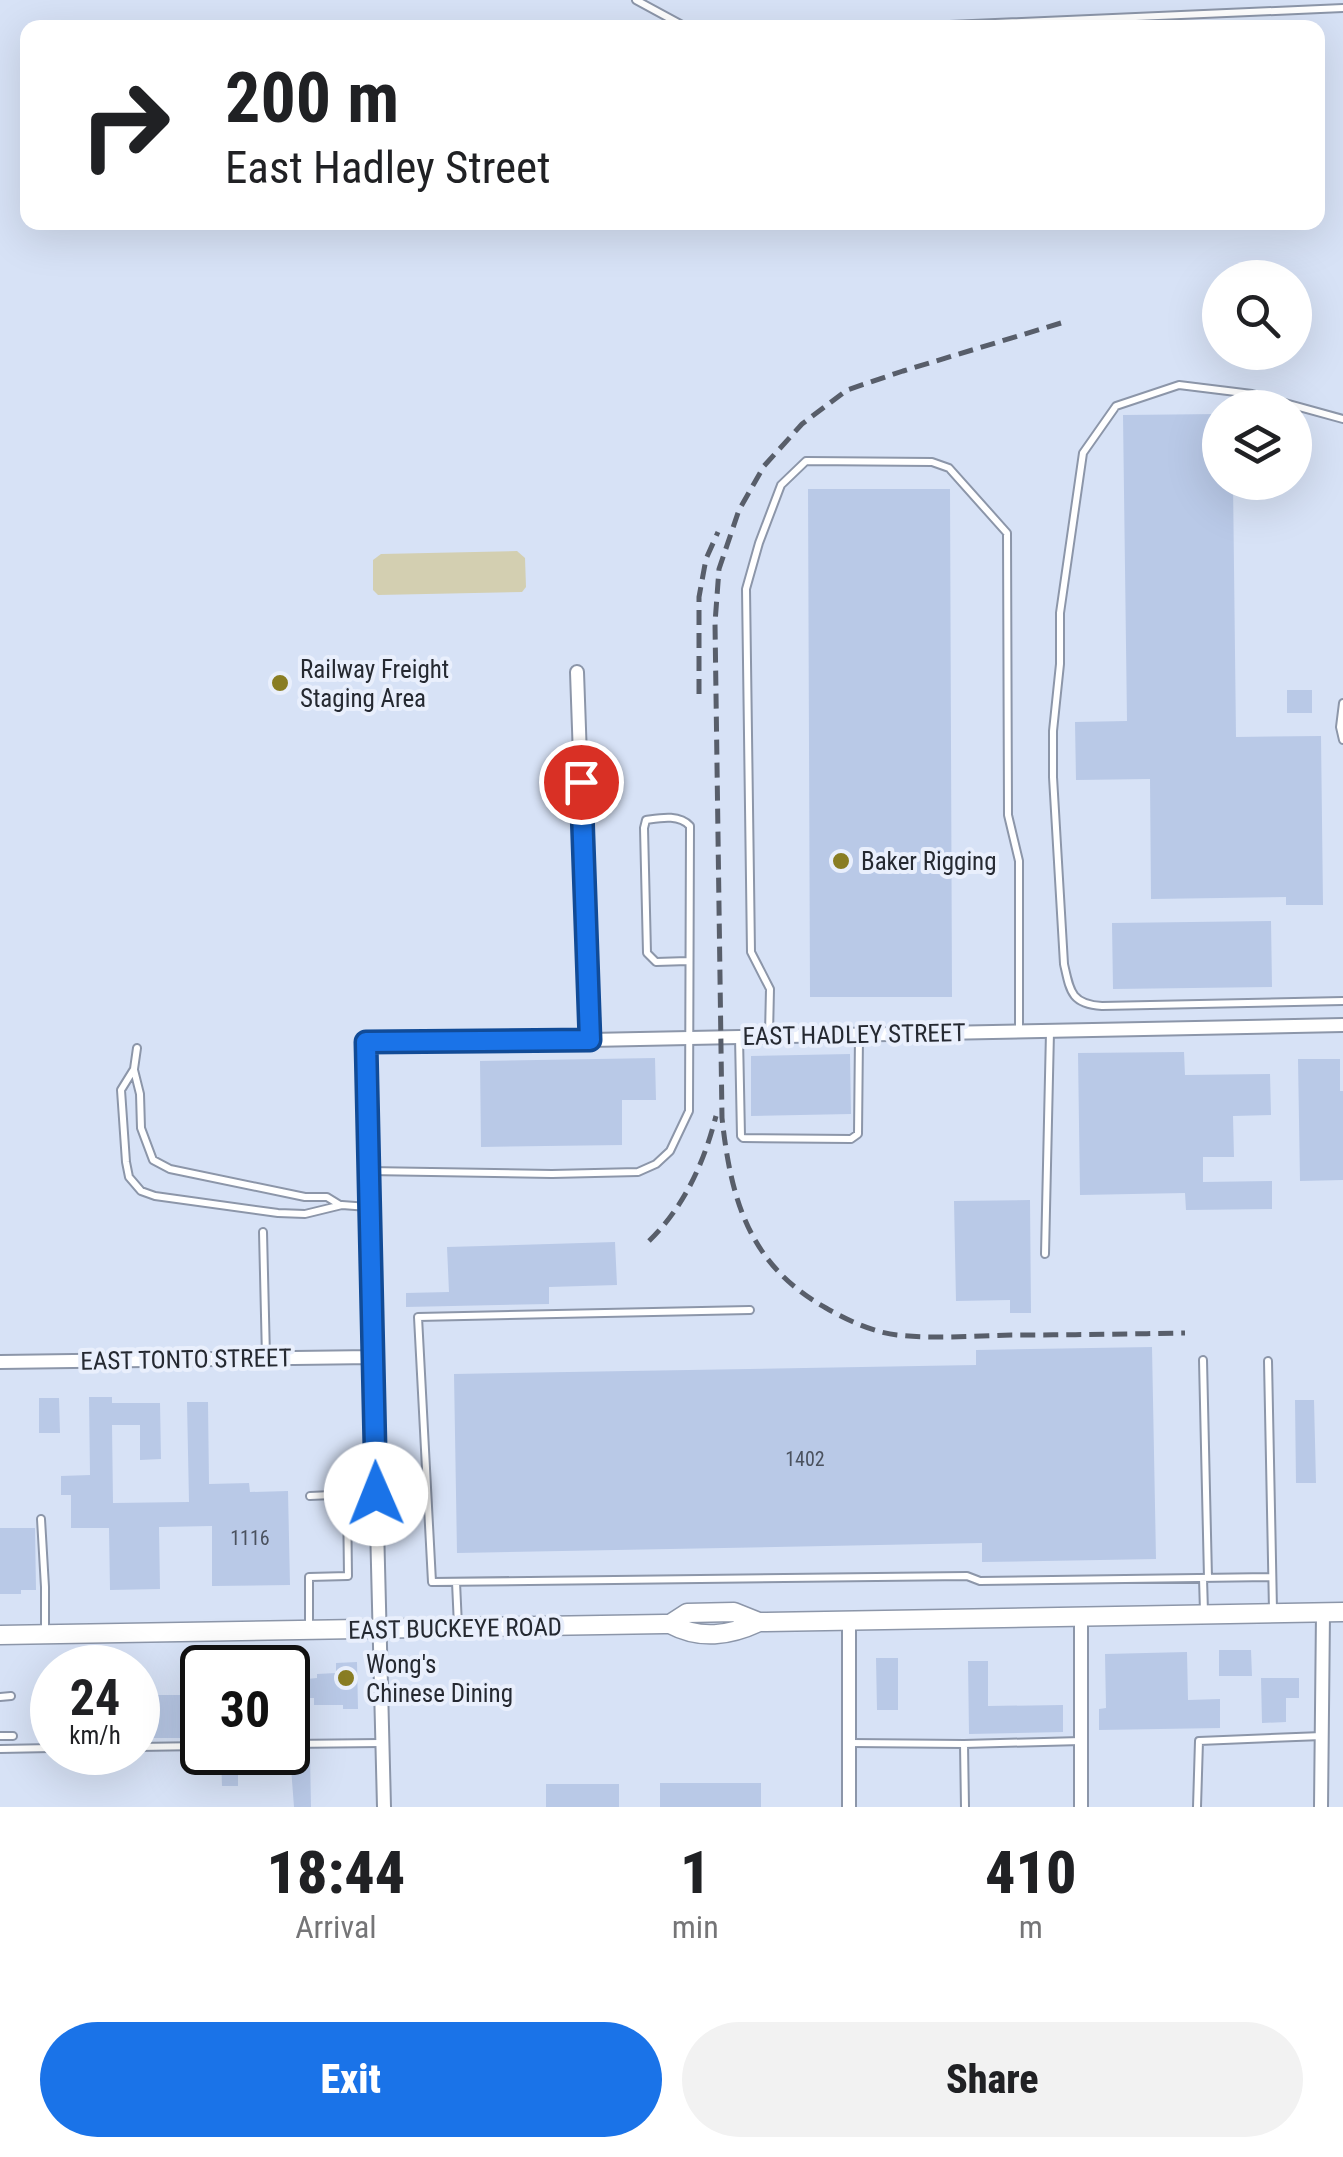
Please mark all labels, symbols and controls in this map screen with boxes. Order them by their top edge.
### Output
text: 200 m [225,57,399,139]
icon: right [60,60,190,190]
text: East Hadley Street [225,141,551,194]
map controls [1202,260,1312,500]
button: search [1202,260,1312,370]
button: layers [1202,390,1312,500]
place label: Railway Freight Staging Area [300,655,449,713]
marker: Railway Freight Staging Area [269,672,291,694]
pin [539,740,624,825]
icon: arrive [554,755,609,810]
place label: Baker Rigging [861,847,997,876]
marker: Baker Rigging [830,850,852,872]
street label: EAST HADLEY STREET [742,1018,966,1051]
street label: EAST TONTO STREET [80,1343,292,1376]
position arrow [324,1442,428,1546]
house number: 1402 [785,1447,825,1471]
house number: 1116 [230,1526,270,1550]
street label: EAST BUCKEYE ROAD [348,1612,562,1645]
speed limit sign: 30 [180,1645,310,1775]
place label: Wong's Chinese Dining [366,1650,513,1708]
marker: Wong's Chinese Dining [335,1667,357,1689]
text: 24 [70,1669,120,1727]
text: km/h [69,1721,121,1750]
text: 18:44 [266,1837,405,1908]
text: 1 [680,1837,710,1908]
text: 410 [985,1837,1077,1908]
text: Arrival [295,1908,377,1946]
text: min [672,1908,719,1946]
text: m [1019,1908,1043,1946]
button: Exit [40,2022,662,2137]
button: Share [682,2022,1303,2137]

